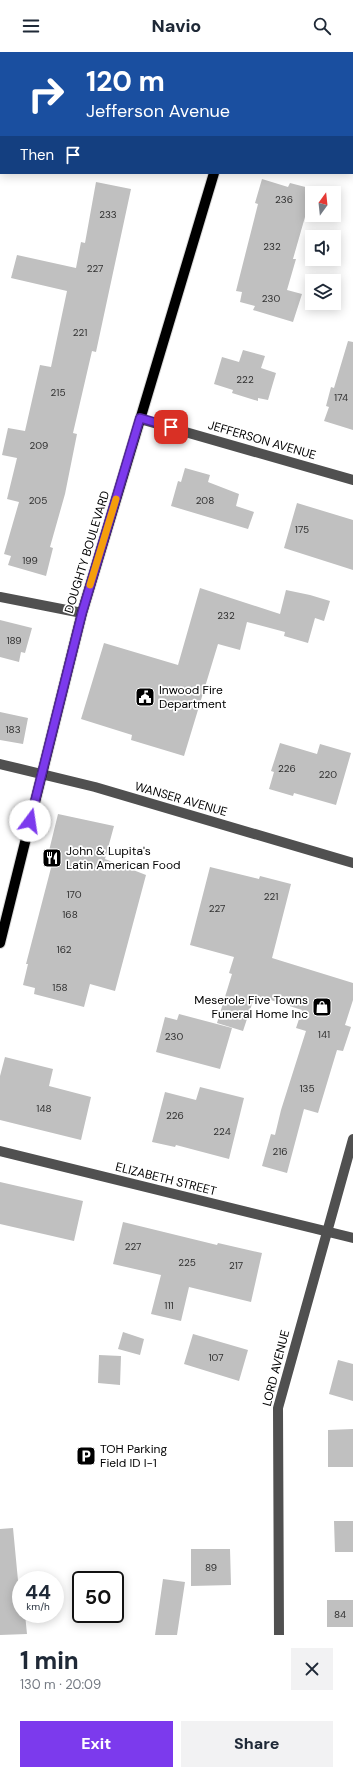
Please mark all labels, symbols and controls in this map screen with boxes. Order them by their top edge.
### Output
text: Navio [152,14,201,38]
icon: menu [20,15,42,37]
icon: search [311,15,333,37]
text: 120 m [86,63,165,100]
icon: right [20,68,72,120]
text: Jefferson Avenue [86,99,230,123]
icon: arrive [62,144,84,166]
text: Then [20,145,54,165]
north arrow [305,186,341,222]
map controls [305,186,341,310]
house number: 236 [275,193,293,206]
house number: 233 [99,208,117,221]
button: sound [305,230,341,266]
house number: 232 [263,240,281,253]
house number: 227 [87,262,103,275]
button: layers [305,274,341,310]
house number: 230 [262,292,280,305]
house number: 221 [73,326,87,339]
house number: 222 [236,373,254,386]
house number: 215 [51,386,65,399]
house number: 174 [334,391,348,404]
pin [154,410,188,444]
icon: arrive [160,416,182,438]
street label: JEFFERSON AVENUE [206,417,318,463]
house number: 209 [30,439,48,452]
street label: DOUGHTY BOULEVARD [61,489,113,615]
house number: 205 [29,494,47,507]
house number: 208 [196,494,214,507]
house number: 175 [295,523,309,536]
house number: 199 [22,554,38,567]
house number: 232 [217,609,235,622]
house number: 189 [6,634,22,647]
place label: Inwood Fire Department [159,682,227,712]
public building icon: Inwood Fire Department [134,686,156,708]
house number: 183 [5,723,21,736]
house number: 226 [278,762,296,775]
house number: 220 [319,768,337,781]
street label: WANSER AVENUE [133,778,229,820]
position arrow [9,800,51,842]
place label: John & Lupita's Latin American Food [66,843,181,873]
restaurant icon: John & Lupita's Latin American Food [41,847,63,869]
house number: 170 [66,888,82,901]
house number: 221 [264,890,278,903]
house number: 227 [209,902,225,915]
house number: 168 [62,908,78,921]
house number: 162 [57,943,72,956]
house number: 158 [52,981,68,994]
place label: Meserole Five Towns Funeral Home Inc [194,992,308,1022]
shop icon: Meserole Five Towns Funeral Home Inc [311,996,333,1018]
house number: 141 [318,1028,330,1041]
house number: 230 [165,1030,183,1043]
house number: 135 [299,1082,315,1095]
house number: 148 [36,1102,52,1115]
house number: 226 [166,1109,184,1122]
house number: 224 [213,1125,231,1138]
house number: 216 [272,1145,288,1158]
street label: ELIZABETH STREET [114,1159,218,1199]
house number: 227 [125,1240,141,1253]
house number: 225 [178,1256,196,1269]
house number: 217 [229,1259,243,1272]
house number: 111 [164,1299,174,1312]
street label: LORD AVENUE [259,1328,293,1408]
house number: 107 [208,1351,224,1364]
place label: TOH Parking Field ID I-1 [100,1441,167,1471]
parking icon: TOH Parking Field ID I-1 [75,1445,97,1467]
house number: 89 [205,1561,217,1574]
speed limit sign: 50 [72,1571,124,1623]
text: 44 [25,1579,51,1605]
text: km/h [26,1600,50,1613]
house number: 84 [334,1608,346,1621]
text: 1 min [20,1645,79,1676]
button: close [291,1648,333,1690]
text: 130 m · 20:09 [20,1676,101,1693]
button: Exit [20,1721,173,1767]
button: Share [181,1721,333,1767]

